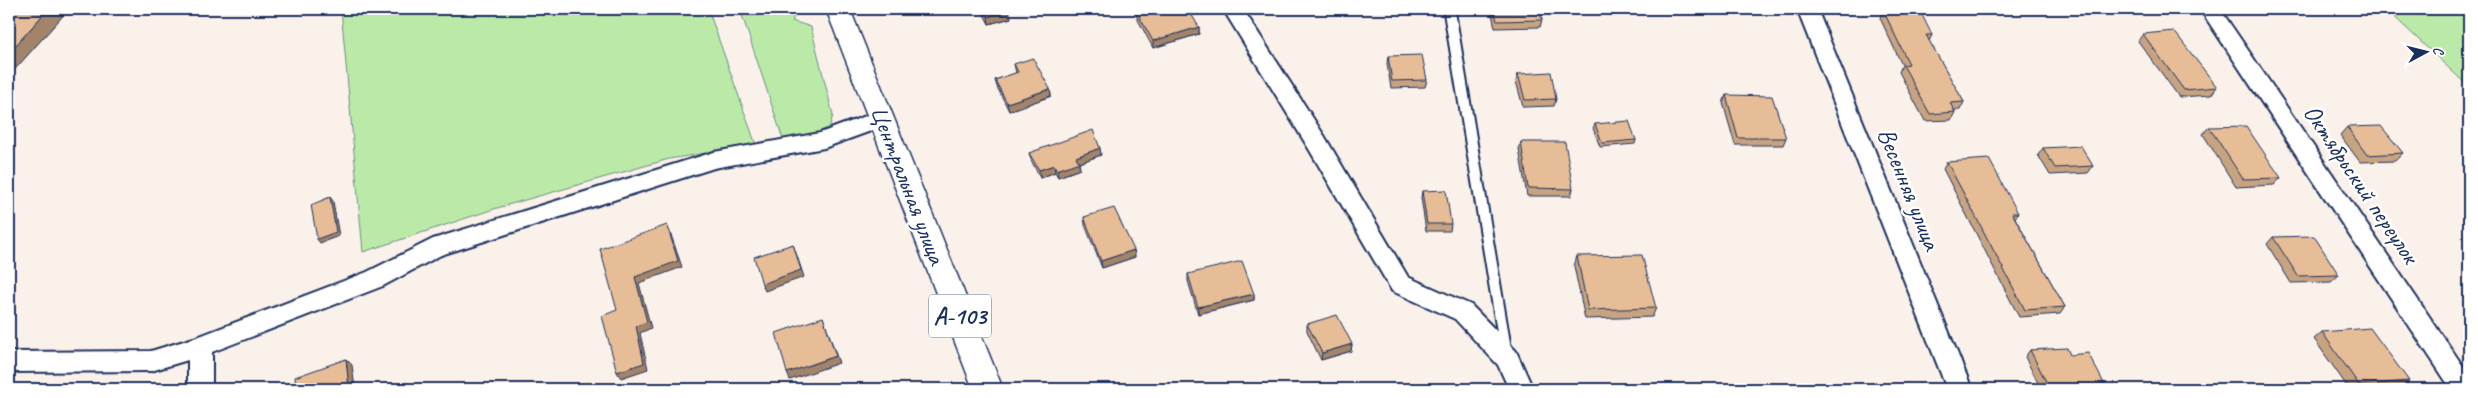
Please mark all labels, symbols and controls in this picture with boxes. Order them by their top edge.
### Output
north arrow [2400,28,2450,78]
text: С [2430,46,2448,57]
street label: Октябрьский переулок [2296,98,2428,272]
street label: Центральная улица [863,101,954,271]
street label: Весенняя улица [1870,123,1949,257]
road number: А-103 [929,294,991,338]

